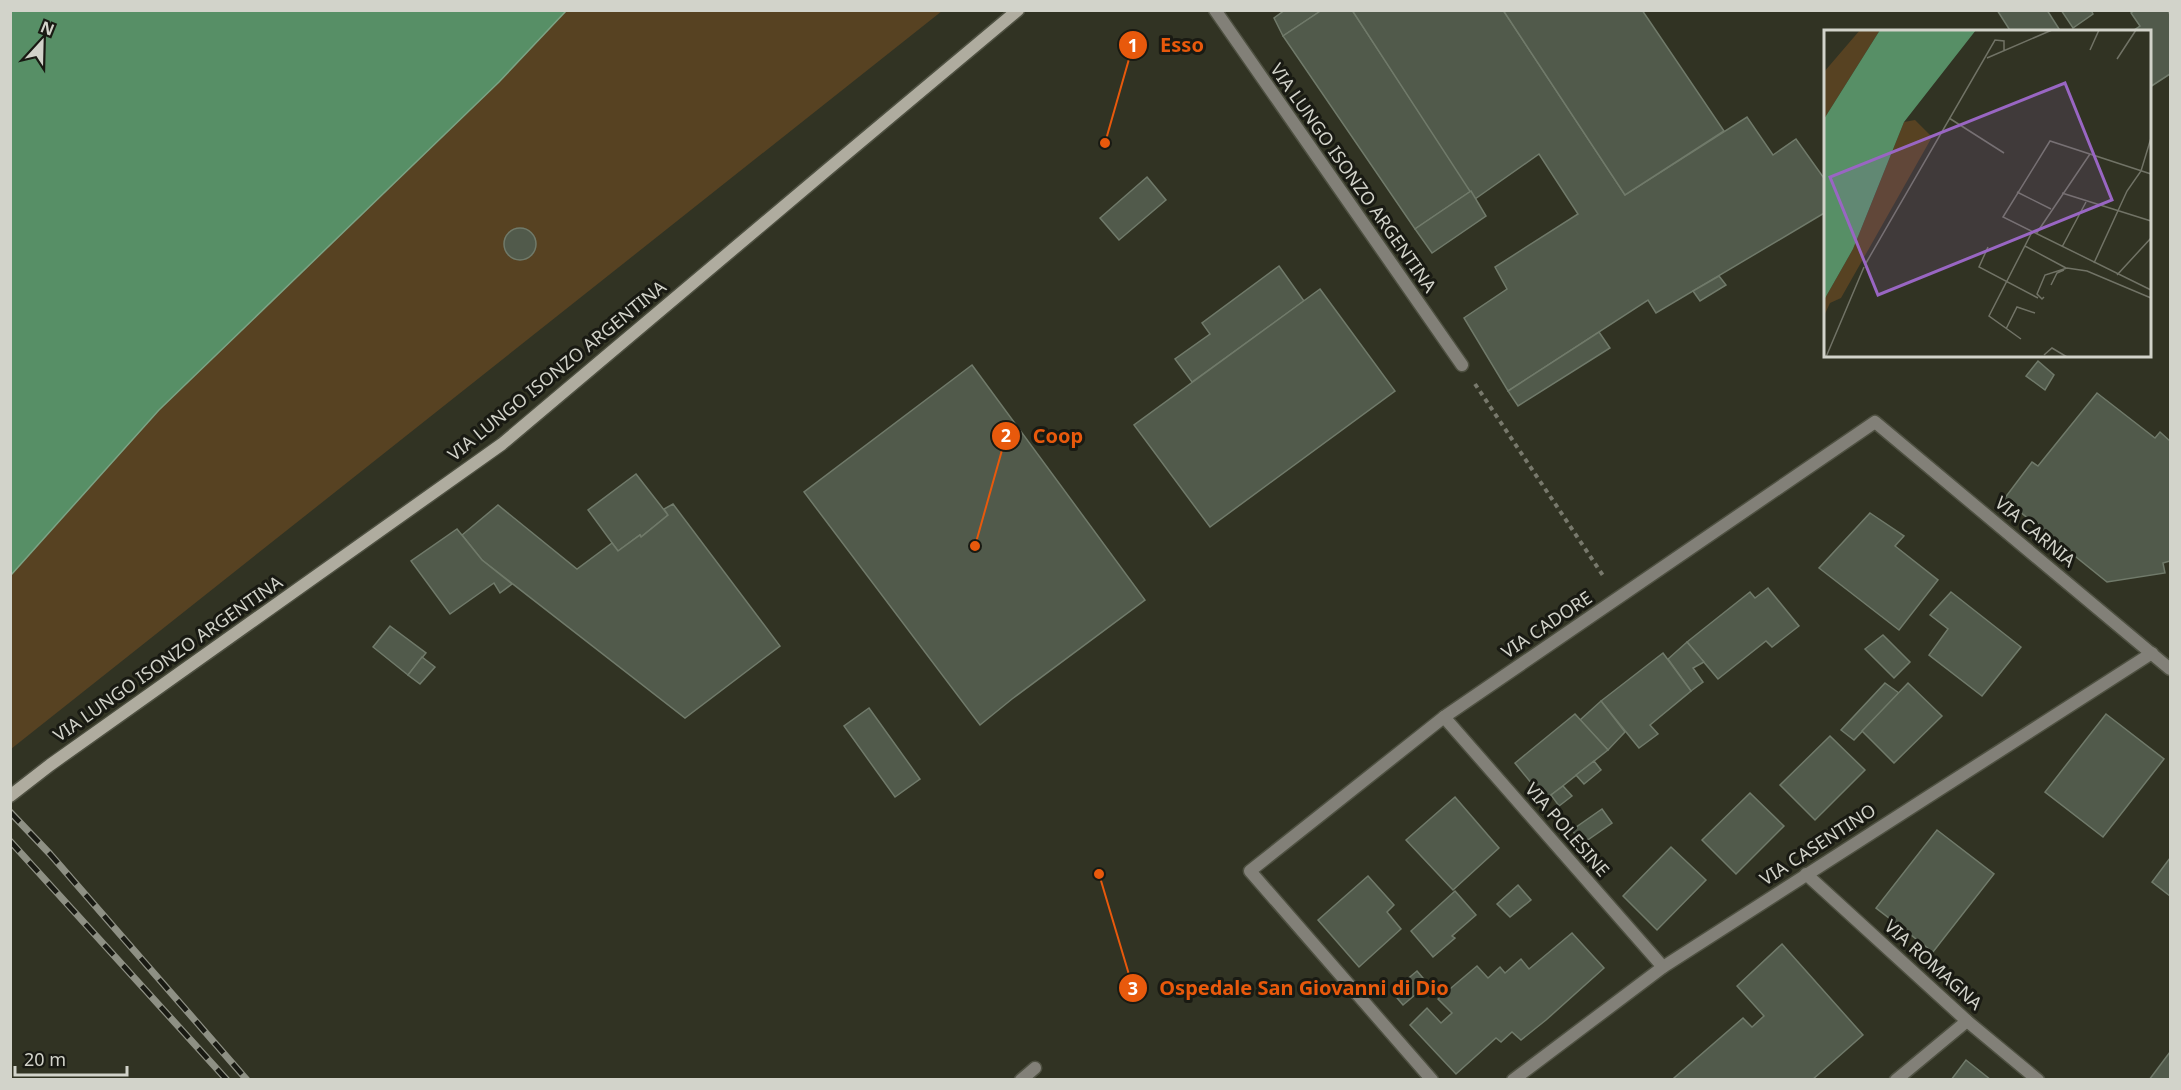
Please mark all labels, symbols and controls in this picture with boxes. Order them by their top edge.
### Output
north arrow [12,12,72,72]
text: N [37,15,58,41]
callout: Esso [1118,26,1216,64]
inset map [1824,30,2151,357]
text: Esso [1160,31,1204,58]
text: 1 [1128,33,1138,57]
street label: VIA LUNGO ISONZO ARGENTINA [1265,58,1443,297]
street label: VIA LUNGO ISONZO ARGENTINA [442,274,671,466]
callout: Coop [991,417,1095,455]
text: Coop [1033,422,1083,449]
text: 2 [1001,423,1011,447]
street label: VIA CARNIA [1990,490,2081,572]
street label: VIA LUNGO ISONZO ARGENTINA [48,569,287,747]
street label: VIA CADORE [1496,585,1596,663]
street label: VIA POLESINE [1520,777,1615,881]
street label: VIA CASENTINO [1755,798,1880,891]
street label: VIA ROMAGNA [1880,914,1988,1015]
callout: Ospedale San Giovanni di Dio [1118,969,1461,1007]
text: Ospedale San Giovanni di Dio [1159,974,1449,1001]
text: 3 [1128,976,1138,1000]
scale bar [15,1039,128,1077]
text: 20 m [24,1047,66,1071]

